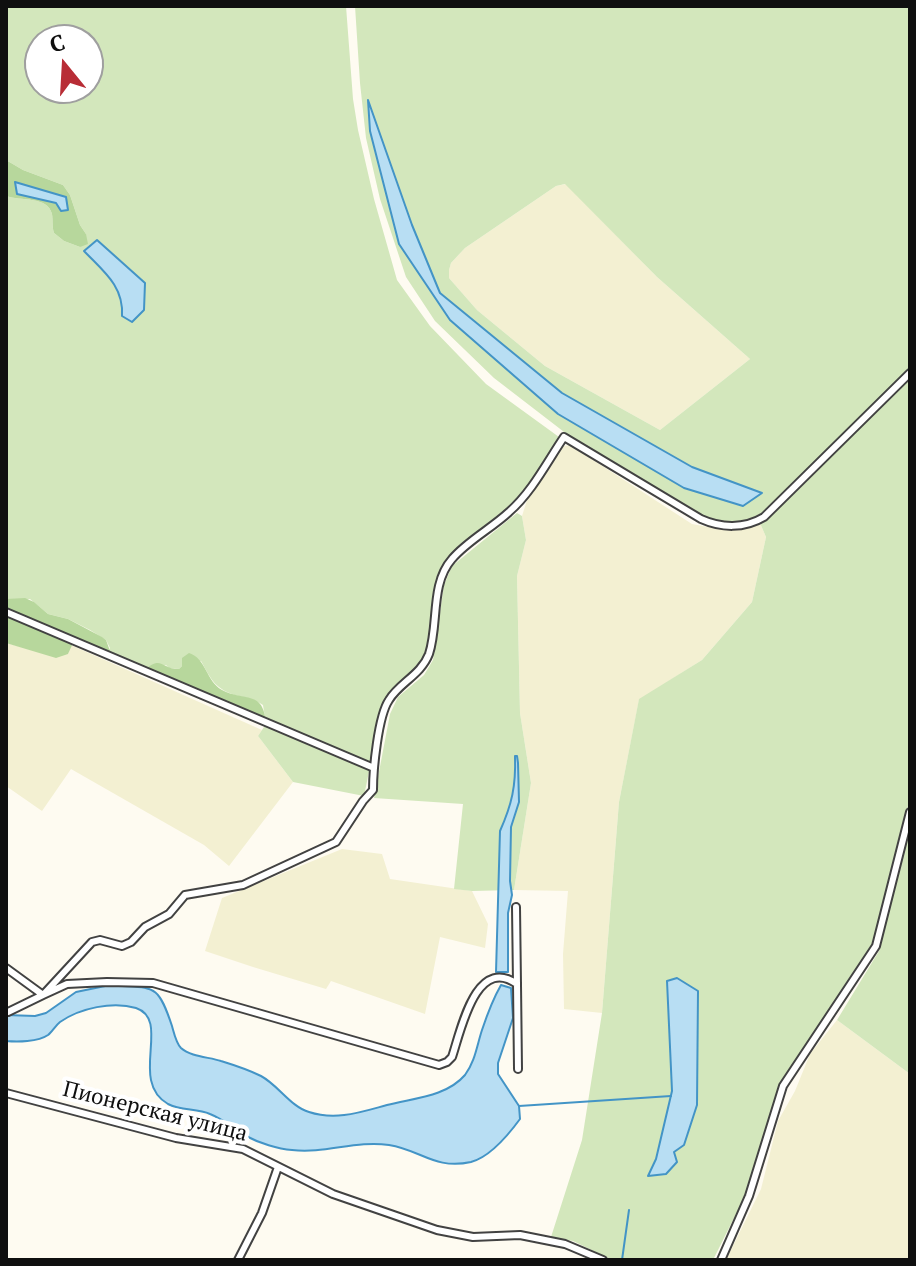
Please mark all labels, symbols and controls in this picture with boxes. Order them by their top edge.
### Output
north arrow [24,24,104,104]
text: С [46,27,68,59]
street label: Пионерская улица [60,1076,250,1148]

